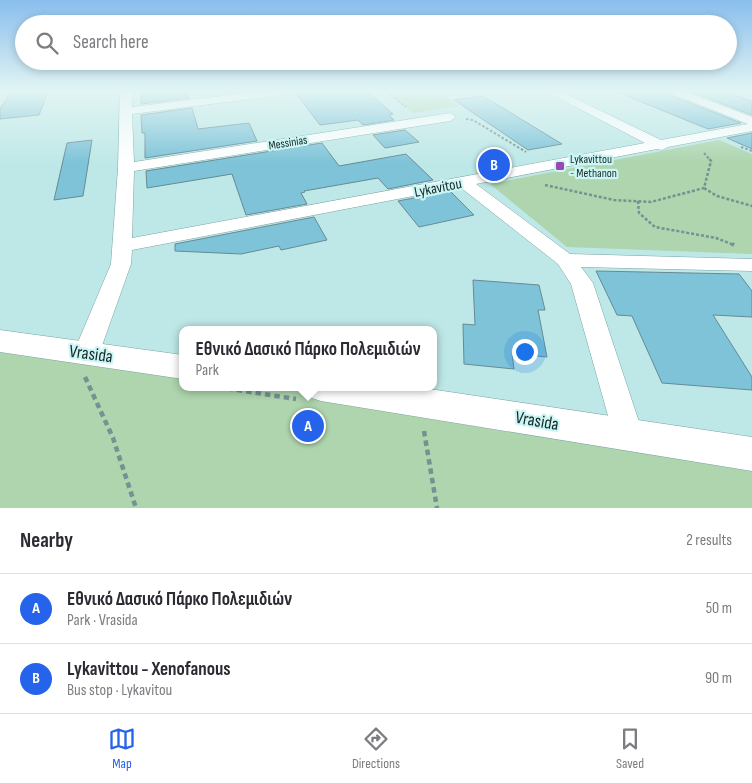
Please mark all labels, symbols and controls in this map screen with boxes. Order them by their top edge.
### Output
search box [15,15,737,70]
icon: search [33,29,61,57]
text: Search here [73,31,149,54]
street label: Messinias [268,133,308,153]
pin: B [478,146,510,184]
place label: Lykavittou - Methanon [570,152,617,181]
marker: Lykavittou - Methanon [554,160,566,172]
street label: Lykavitou [413,174,463,202]
popup [179,326,437,391]
text: Εθνικό Δασικό Πάρκο Πολεμιδιών [195,338,421,361]
your location [512,339,538,365]
street label: Vrasida [68,341,114,367]
text: Park [195,361,219,380]
pin: A [292,407,324,445]
street label: Vrasida [514,407,560,435]
text: Nearby [20,528,73,553]
text: 2 results [686,531,732,550]
text: Εθνικό Δασικό Πάρκο Πολεμιδιών [67,588,292,611]
text: A [32,599,40,618]
text: 50 m [706,599,732,618]
text: Park · Vrasida [67,611,138,630]
text: Lykavittou - Xenofanous [67,658,231,681]
text: B [32,669,40,688]
text: 90 m [705,669,732,688]
text: Bus stop · Lykavitou [67,681,172,700]
tab: Map [108,725,136,772]
tab: Directions [352,725,400,772]
tab: Saved [616,725,644,772]

